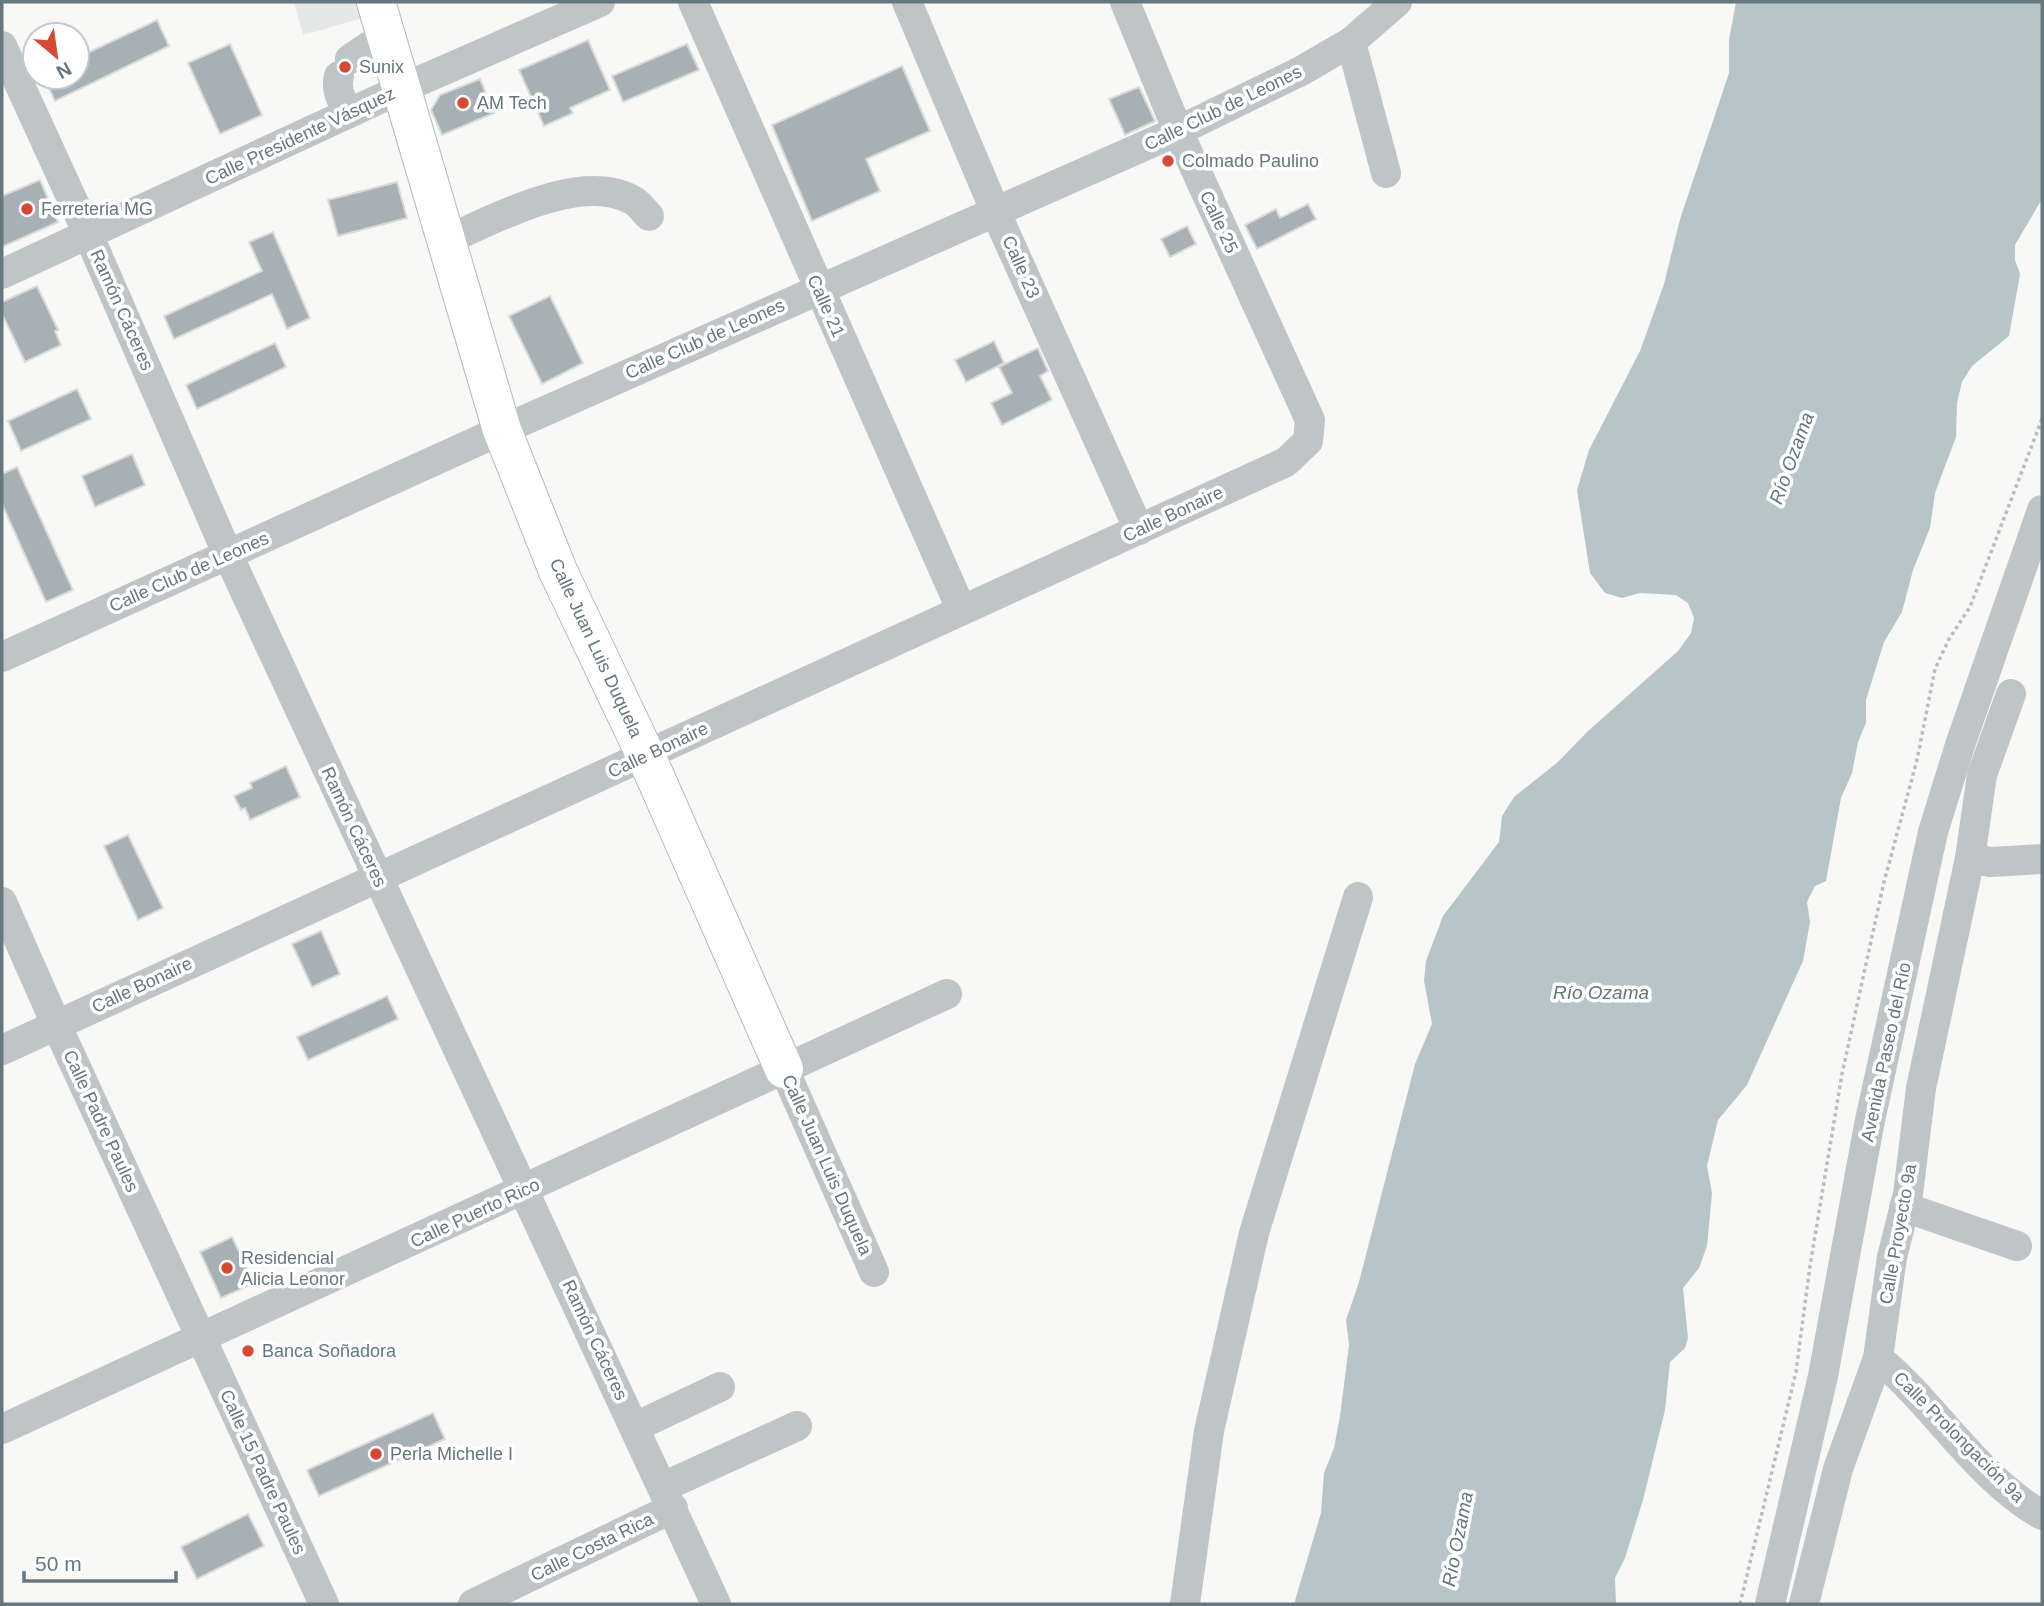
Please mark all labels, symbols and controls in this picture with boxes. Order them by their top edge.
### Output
north arrow [21,21,91,91]
place label: Sunix [359,57,404,77]
text: N [53,58,75,83]
marker: Sunix [337,59,353,75]
street label: Calle Club de Leones [1141,61,1305,155]
street label: Calle Presidente Vásquez [202,83,398,189]
place label: AM Tech [477,93,547,113]
marker: AM Tech [455,95,471,111]
place label: Colmado Paulino [1182,151,1319,171]
marker: Colmado Paulino [1160,153,1176,169]
street label: Calle 25 [1196,188,1242,256]
place label: Ferreteria MG [41,199,153,219]
marker: Ferreteria MG [19,201,35,217]
street label: Calle 23 [998,233,1044,301]
street label: Ramón Cáceres [86,247,158,373]
street label: Calle 21 [803,272,849,340]
street label: Calle Club de Leones [622,295,788,383]
water label: Río Ozama [1765,409,1818,507]
street label: Calle Bonaire [1120,482,1226,546]
street label: Calle Club de Leones [106,528,272,616]
street label: Calle Juan Luis Duquela [546,555,647,742]
street label: Calle Bonaire [605,718,711,782]
street label: Ramón Cáceres [317,764,391,890]
street label: Calle Bonaire [89,953,195,1017]
street label: Avenida Paseo del Río [1857,961,1915,1143]
water label: Río Ozama [1553,982,1649,1003]
street label: Calle Padre Paules [59,1047,143,1195]
street label: Calle Juan Luis Duquela [778,1072,876,1259]
street label: Calle Proyecto 9a [1876,1161,1920,1306]
street label: Calle Puerto Rico [407,1174,543,1252]
place label: Residencial Alicia Leonor [241,1248,345,1289]
marker: Residencial Alicia Leonor [219,1260,235,1276]
street label: Ramón Cáceres [558,1277,632,1403]
place label: Banca Soñadora [262,1341,397,1361]
marker: Banca Soñadora [240,1343,256,1359]
street label: Calle Prolongación 9a [1890,1368,2029,1507]
street label: Calle 15 Padre Paules [216,1387,310,1557]
place label: Perla Michelle I [390,1444,513,1464]
marker: Perla Michelle I [368,1446,384,1462]
water label: Río Ozama [1438,1490,1477,1588]
street label: Calle Costa Rica [527,1508,658,1585]
scale bar [24,1540,177,1584]
text: 50 m [35,1552,82,1575]

